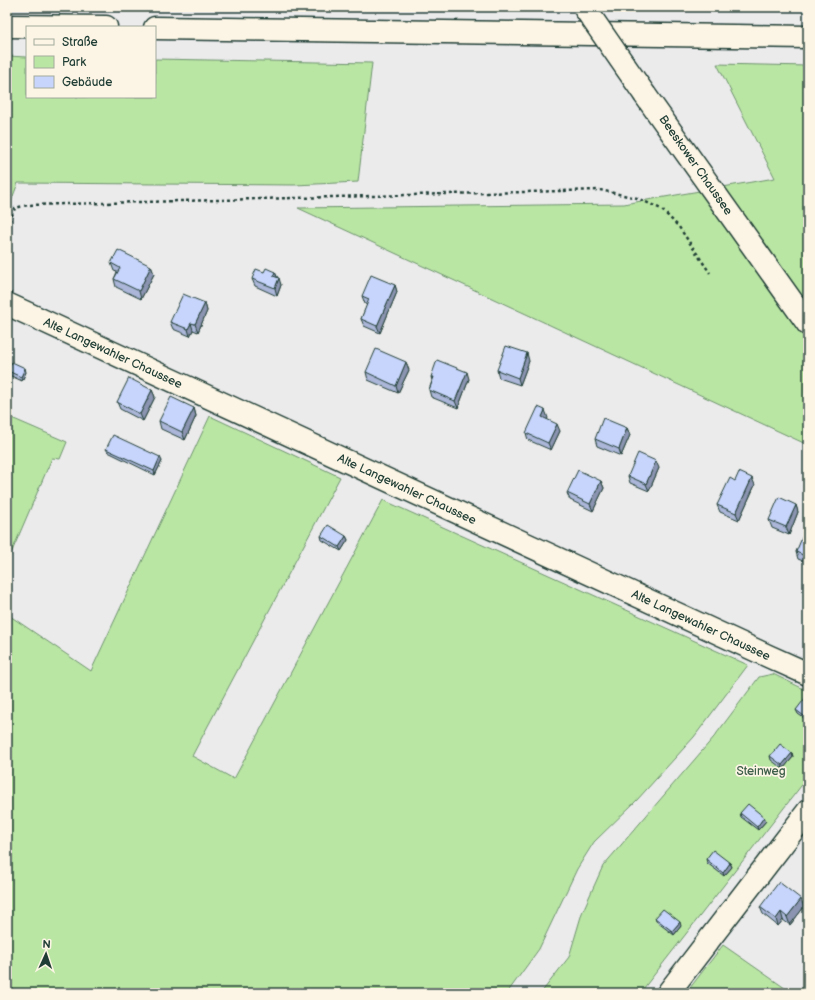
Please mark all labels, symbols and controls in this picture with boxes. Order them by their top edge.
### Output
legend [26,26,156,98]
text: Straße [62,35,98,50]
text: Park [62,55,86,70]
text: Gebäude [62,75,112,90]
street label: Beeskower Chaussee [656,113,736,218]
street label: Alte Langewahler Chaussee [41,315,185,392]
street label: Alte Langewahler Chaussee [335,451,479,528]
street label: Alte Langewahler Chaussee [629,587,773,664]
park label: Steinweg [736,764,786,779]
north arrow [26,934,66,974]
text: N [42,938,51,951]

